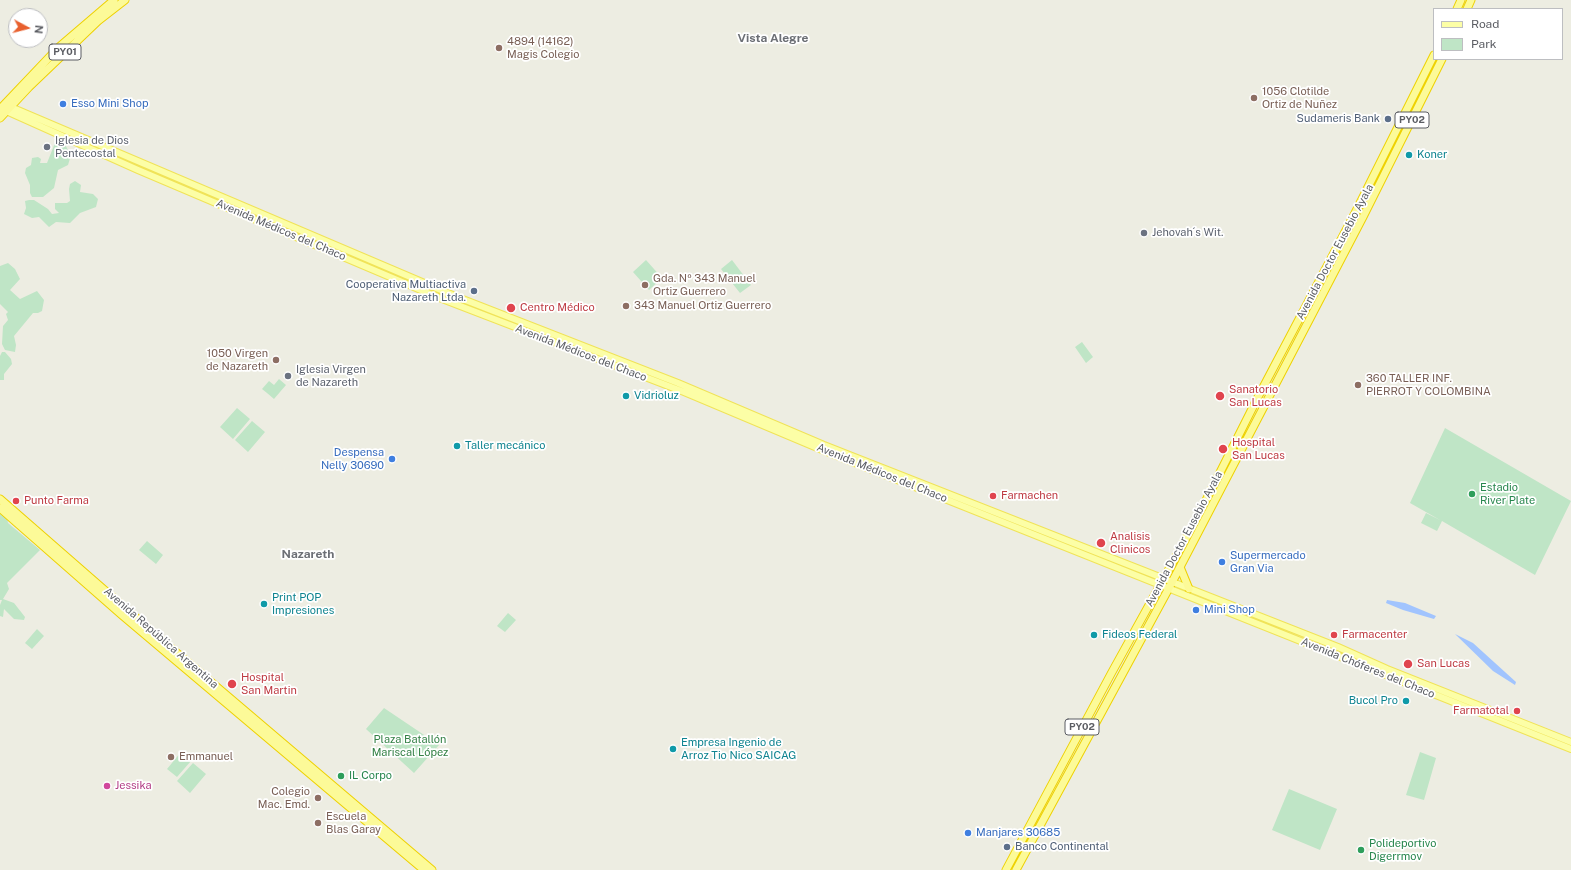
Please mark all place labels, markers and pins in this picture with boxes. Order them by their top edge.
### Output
place label: 4894 (14162) Magis Colegio [507,35,579,61]
marker: 4894 (14162) Magis Colegio [494,43,504,53]
place label: 1056 Clotilde Ortiz de Nuñez [1262,85,1337,111]
marker: 1056 Clotilde Ortiz de Nuñez [1249,93,1259,103]
place label: Esso Mini Shop [71,97,148,111]
marker: Esso Mini Shop [58,99,68,109]
place label: Sudameris Bank [1297,112,1380,126]
marker: Sudameris Bank [1383,114,1393,124]
place label: Iglesia de Dios Pentecostal [55,134,129,160]
marker: Iglesia de Dios Pentecostal [42,142,52,152]
place label: Koner [1417,148,1447,162]
marker: Koner [1404,150,1414,160]
place label: Jehovah´s Wit. [1152,226,1223,240]
marker: Jehovah´s Wit. [1139,228,1149,238]
place label: Gda. Nº 343 Manuel Ortiz Guerrero [653,272,756,298]
place label: Cooperativa Multiactiva Nazareth Ltda. [346,278,466,304]
marker: Gda. Nº 343 Manuel Ortiz Guerrero [640,280,650,290]
marker: Cooperativa Multiactiva Nazareth Ltda. [469,286,479,296]
place label: 343 Manuel Ortiz Guerrero [634,299,771,313]
place label: Centro Médico [520,301,595,315]
marker: 343 Manuel Ortiz Guerrero [621,301,631,311]
marker: Centro Médico [505,302,517,314]
place label: 1050 Virgen de Nazareth [206,347,268,373]
marker: 1050 Virgen de Nazareth [271,355,281,365]
place label: Iglesia Virgen de Nazareth [296,363,366,389]
marker: Iglesia Virgen de Nazareth [283,371,293,381]
place label: 360 TALLER INF. PIERROT Y COLOMBINA [1366,372,1491,398]
marker: 360 TALLER INF. PIERROT Y COLOMBINA [1353,380,1363,390]
place label: Sanatorio San Lucas [1229,383,1282,409]
place label: Vidrioluz [634,389,679,403]
marker: Sanatorio San Lucas [1214,390,1226,402]
marker: Vidrioluz [621,391,631,401]
place label: Hospital San Lucas [1232,436,1285,462]
place label: Taller mecánico [465,439,545,453]
marker: Taller mecánico [452,441,462,451]
marker: Hospital San Lucas [1217,443,1229,455]
place label: Despensa Nelly 30690 [321,446,384,472]
marker: Despensa Nelly 30690 [387,454,397,464]
place label: Estadio River Plate [1480,481,1535,507]
place label: Farmachen [1001,489,1058,503]
marker: Estadio River Plate [1467,489,1477,499]
marker: Farmachen [988,491,998,501]
place label: Punto Farma [24,494,89,508]
marker: Punto Farma [11,496,21,506]
place label: Analisis Clinicos [1110,530,1150,556]
marker: Analisis Clinicos [1095,537,1107,549]
place label: Supermercado Gran Via [1230,549,1306,575]
marker: Supermercado Gran Via [1217,557,1227,567]
place label: Print POP Impresiones [272,591,334,617]
marker: Print POP Impresiones [259,599,269,609]
place label: Mini Shop [1204,603,1255,617]
marker: Mini Shop [1191,605,1201,615]
place label: Fideos Federal [1102,628,1177,642]
place label: Farmacenter [1342,628,1407,642]
marker: Fideos Federal [1089,630,1099,640]
marker: Farmacenter [1329,630,1339,640]
place label: San Lucas [1417,657,1470,671]
marker: San Lucas [1402,658,1414,670]
place label: Hospital San Martin [241,671,297,697]
marker: Hospital San Martin [226,678,238,690]
place label: Bucol Pro [1349,694,1398,708]
marker: Bucol Pro [1401,696,1411,706]
place label: Farmatotal [1453,704,1509,718]
marker: Farmatotal [1512,706,1522,716]
place label: Empresa Ingenio de Arroz Tio Nico SAICAG [681,736,796,762]
marker: Empresa Ingenio de Arroz Tio Nico SAICAG [668,744,678,754]
place label: Emmanuel [179,750,233,764]
marker: Emmanuel [166,752,176,762]
place label: IL Corpo [349,769,392,783]
marker: IL Corpo [336,771,346,781]
place label: Jessika [115,779,151,793]
marker: Jessika [102,781,112,791]
place label: Colegio Mac. Emd. [258,785,310,811]
marker: Colegio Mac. Emd. [313,793,323,803]
place label: Escuela Blas Garay [326,810,381,836]
marker: Escuela Blas Garay [313,818,323,828]
place label: Manjares 30685 [976,826,1060,840]
marker: Manjares 30685 [963,828,973,838]
place label: Polideportivo Digerrmov [1369,837,1436,863]
place label: Banco Continental [1015,840,1109,854]
marker: Banco Continental [1002,842,1012,852]
marker: Polideportivo Digerrmov [1356,845,1366,855]

